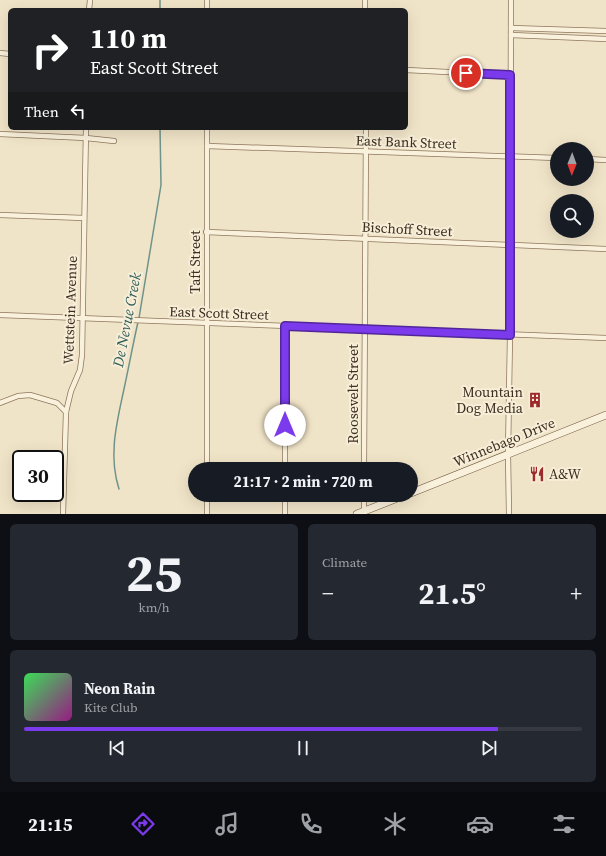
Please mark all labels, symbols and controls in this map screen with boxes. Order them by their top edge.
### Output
text: 110 m [90,19,167,57]
icon: right [24,24,76,76]
text: East Scott Street [90,55,218,80]
pin [449,56,483,90]
icon: arrive [455,62,477,84]
icon: left [67,100,89,122]
text: Then [24,101,59,122]
street label: East Bank Street [355,130,457,154]
north arrow [550,142,594,186]
map controls [550,142,594,238]
button: search [550,194,594,238]
street label: Bischoff Street [361,217,453,241]
street label: Taft Street [185,230,205,294]
street label: Wettstein Avenue [58,255,82,365]
water label: De Nevue Creek [107,270,146,370]
street label: East Scott Street [169,301,270,325]
street label: Roosevelt Street [343,344,363,444]
place label: Mountain Dog Media [456,382,524,418]
building icon: Mountain Dog Media [526,391,544,409]
position arrow [264,404,306,446]
street label: Winnebago Drive [450,412,558,472]
speed limit sign: 30 [12,450,64,502]
place label: A&W [549,464,582,484]
restaurant icon: A&W [528,465,546,483]
text: 21:17 · 2 min · 720 m [234,471,373,492]
text: 25 [126,537,182,608]
text: Climate [322,554,367,571]
text: 21.5° [418,573,486,614]
text: − [322,578,334,608]
text: + [570,578,582,608]
text: km/h [139,599,169,616]
text: Neon Rain [84,678,155,699]
text: Kite Club [84,699,137,716]
icon: previous [106,737,128,759]
icon: pause [292,737,314,759]
icon: next [478,737,500,759]
icon: directions [129,810,157,838]
icon: music [213,810,241,838]
icon: phone [297,810,325,838]
icon: climate [381,810,409,838]
icon: car [466,810,494,838]
icon: filters [550,810,578,838]
text: 21:15 [28,812,73,837]

